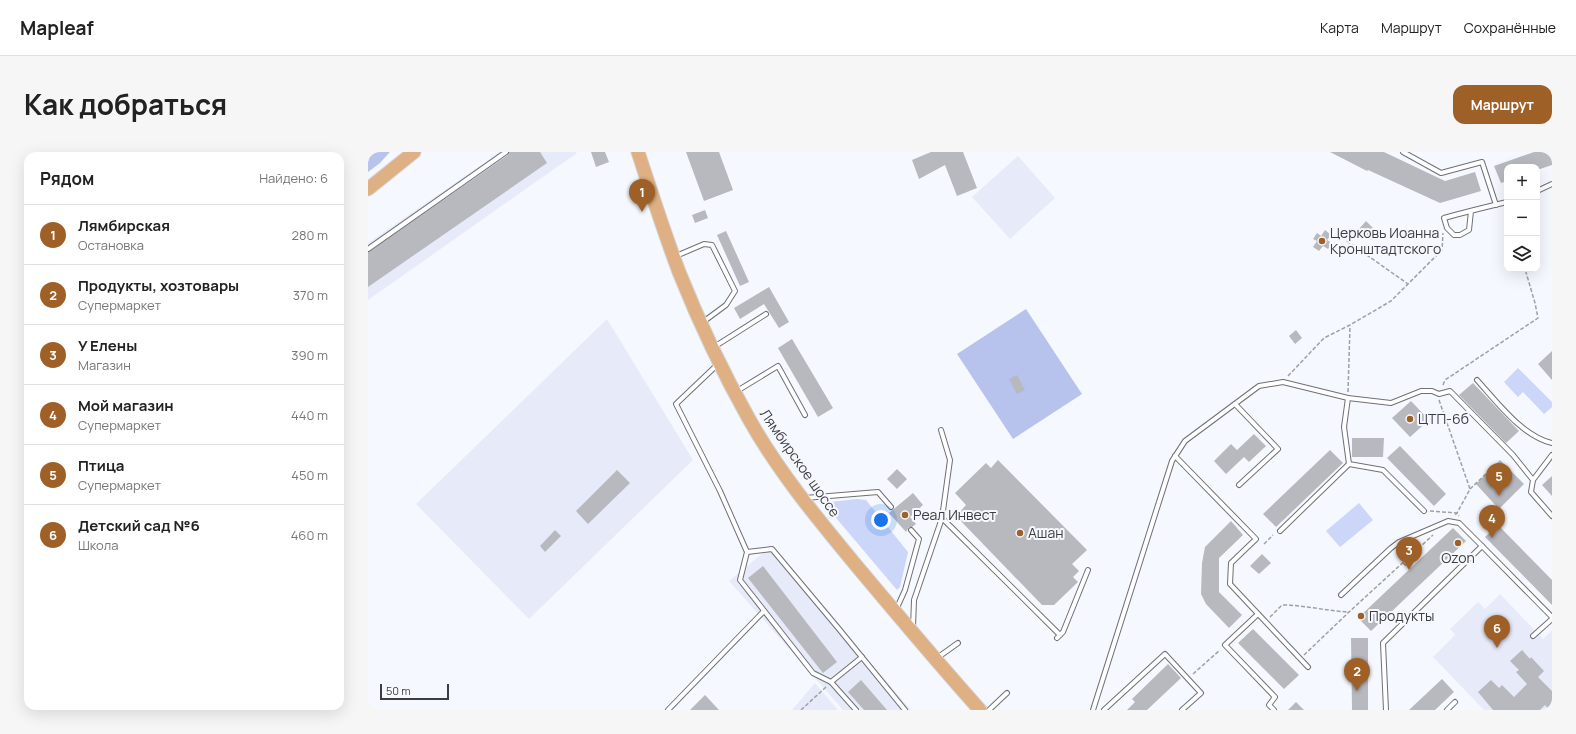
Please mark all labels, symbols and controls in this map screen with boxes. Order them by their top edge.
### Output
text: Mapleaf [20,15,94,41]
text: Карта [1320,18,1359,37]
text: Маршрут [1381,18,1442,37]
text: Сохранённые [1464,18,1556,37]
text: Как добраться [24,85,227,123]
button: Маршрут [1453,85,1552,124]
map controls [1504,164,1540,272]
button: + [1504,164,1540,200]
text: Рядом [40,167,94,190]
text: Найдено: 6 [259,169,328,187]
pin: 1 [629,179,655,212]
button: − [1504,200,1540,236]
text: Лямбирская [78,215,170,236]
place label: Церковь Иоанна Кронштадтского [1330,223,1441,258]
text: 1 [50,226,56,244]
text: 280 m [291,226,328,244]
text: Остановка [78,236,144,254]
marker: Церковь Иоанна Кронштадтского [1317,236,1327,246]
button: layers [1504,236,1540,272]
text: Продукты, хозтовары [78,275,239,296]
text: 2 [49,286,57,304]
text: 370 m [293,286,328,304]
text: Супермаркет [78,296,161,314]
text: У Елены [78,335,137,356]
text: 3 [49,346,57,364]
text: 390 m [291,346,328,364]
text: Магазин [78,356,131,374]
text: Мой магазин [78,395,174,416]
street label: Лямбирское шоссе [756,405,845,521]
text: 4 [49,406,57,424]
text: 440 m [291,406,328,424]
place label: ЦТП-6б [1418,409,1469,428]
marker: ЦТП-6б [1405,414,1415,424]
text: Супермаркет [78,416,161,434]
text: Птица [78,455,124,476]
pin: 5 [1486,463,1512,496]
text: 5 [49,466,57,484]
text: 450 m [291,466,328,484]
text: Супермаркет [78,476,161,494]
place label: Реал Инвест [913,505,996,524]
pin: 4 [1479,505,1505,538]
your location [871,510,891,530]
marker: Реал Инвест [900,510,910,520]
text: Детский сад №6 [78,515,200,536]
place label: Ашан [1028,523,1064,542]
text: 6 [49,526,57,544]
text: 460 m [291,526,328,544]
marker: Ашан [1015,528,1025,538]
text: Школа [78,536,119,554]
pin: 3 [1396,537,1422,570]
marker: Ozon [1453,538,1463,548]
place label: Ozon [1441,548,1475,567]
place label: Продукты [1369,606,1434,625]
marker: Продукты [1356,611,1366,621]
pin: 6 [1484,615,1510,648]
pin: 2 [1344,658,1370,691]
scale bar [380,682,449,701]
text: 50 m [386,683,411,698]

